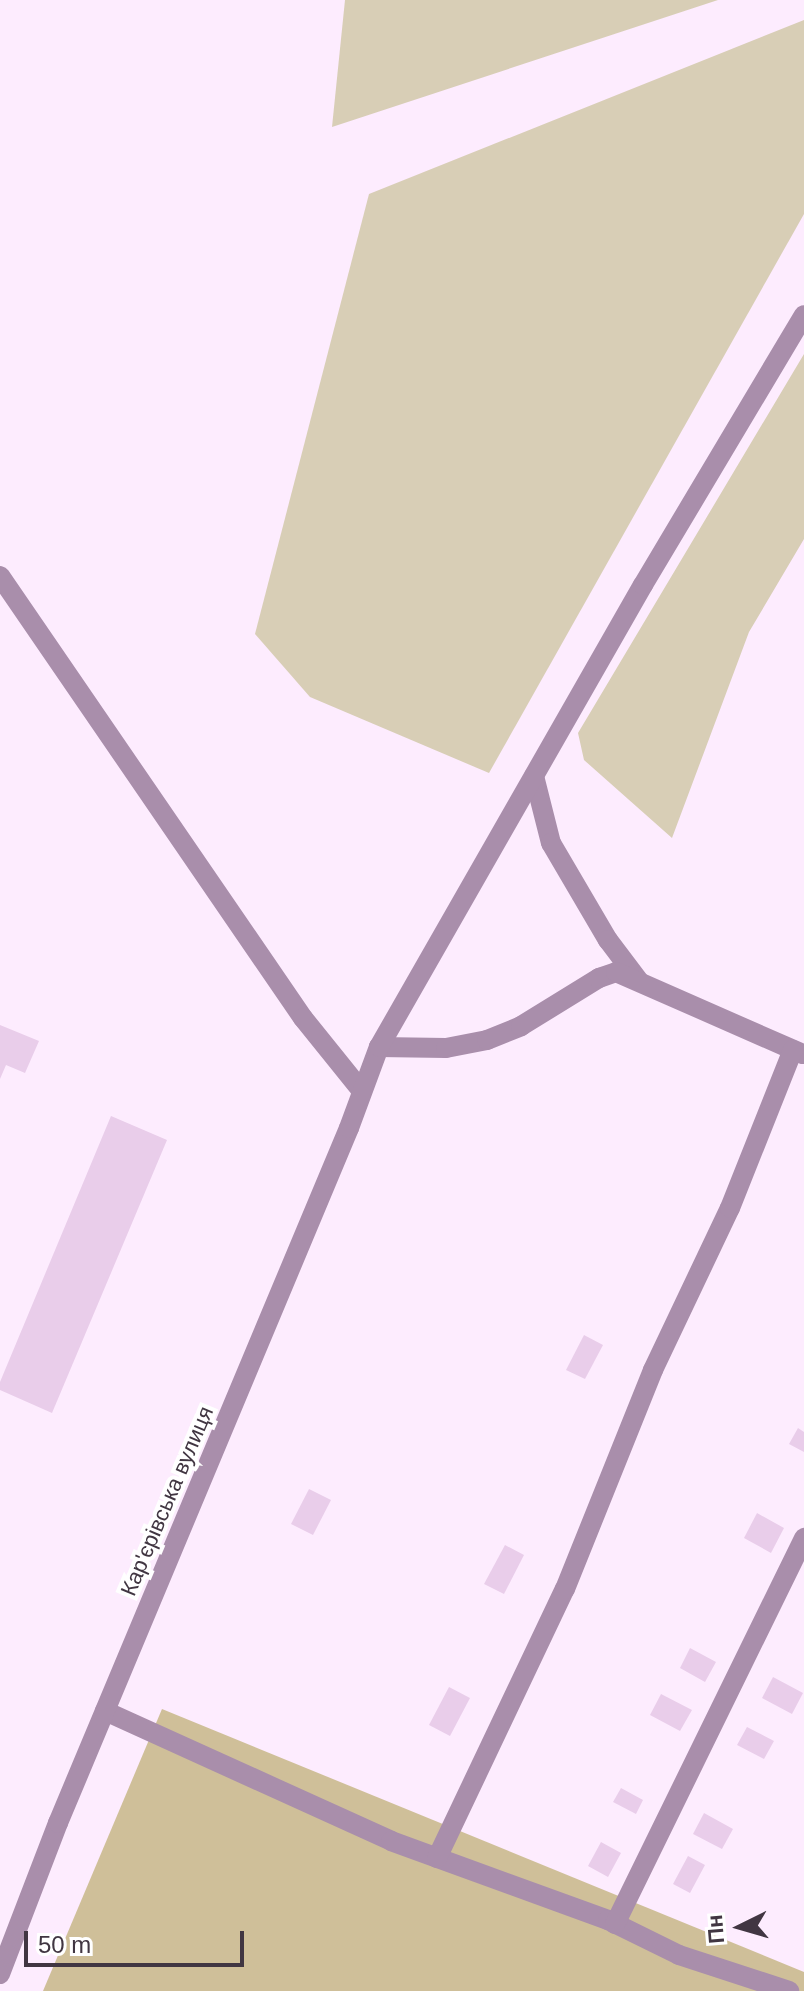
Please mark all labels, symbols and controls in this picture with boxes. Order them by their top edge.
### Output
street label: Кар'єрівська вулиця [115,1402,219,1600]
north arrow [700,1887,780,1967]
text: Пн [702,1914,729,1945]
scale bar [28,1915,248,1965]
text: 50 m [38,1931,91,1958]

